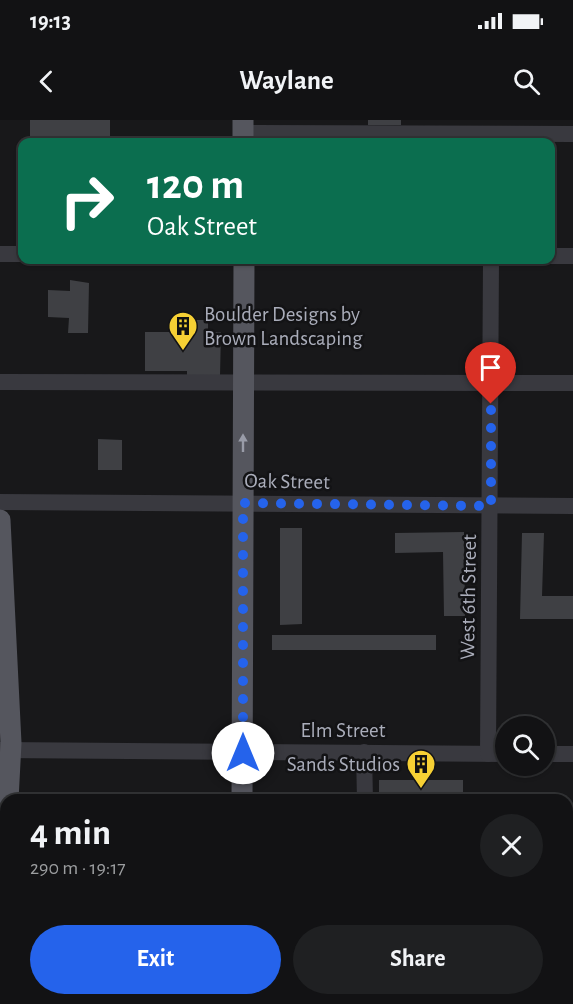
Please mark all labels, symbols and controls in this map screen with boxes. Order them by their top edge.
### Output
text: 19:13 [30,10,71,32]
icon: back [30,65,63,98]
icon: search [510,65,543,98]
text: Waylane [239,67,334,94]
icon: right [48,162,126,240]
text: 120 m [147,164,244,206]
text: Oak Street [147,213,257,240]
place label: Boulder Designs by Brown Landscaping [204,304,363,349]
building icon: Boulder Designs by Brown Landscaping [167,310,199,352]
pin [465,342,516,404]
icon: arrive [474,351,507,384]
one-way arrow [238,433,248,452]
street label: Oak Street [244,470,330,493]
street label: West 6th Street [457,534,480,660]
map controls [495,716,555,776]
button: search [495,716,555,776]
street label: Elm Street [301,720,386,741]
position arrow [211,721,275,785]
building icon: Sands Studios [405,748,437,790]
place label: Sands Studios [287,754,400,775]
button: close [480,814,543,877]
text: 4 min [30,815,111,851]
text: 290 m · 19:17 [30,858,126,878]
button: Exit [30,925,281,994]
button: Share [293,925,543,994]

